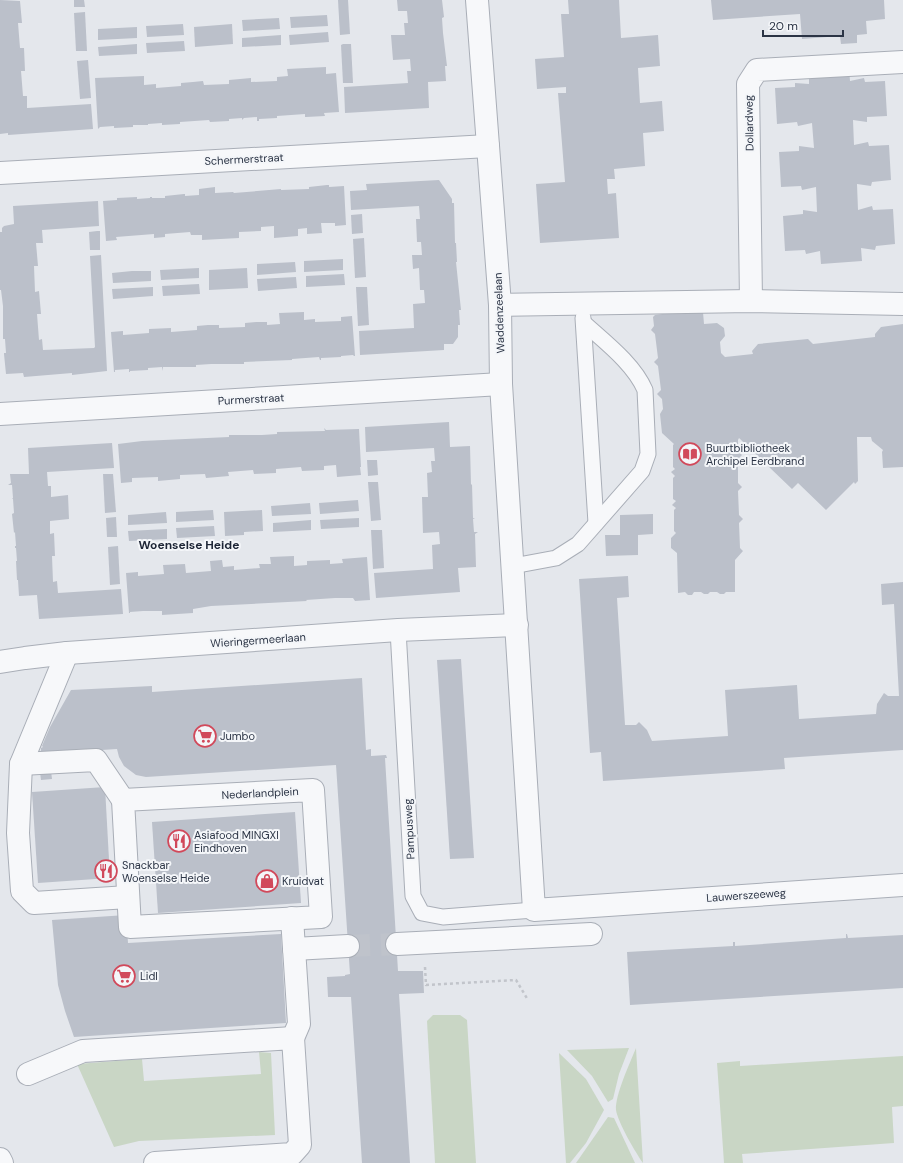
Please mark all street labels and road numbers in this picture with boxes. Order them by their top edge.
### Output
street label: Dollardweg [742,95,756,151]
street label: Schermerstraat [204,150,284,168]
street label: Waddenzeelaan [491,272,507,354]
street label: Purmerstraat [217,390,285,408]
street label: Wieringermeerlaan [210,630,306,650]
street label: Nederlandplein [221,784,299,802]
street label: Pampusweg [400,798,418,860]
street label: Lauwerszeeweg [706,885,786,905]

